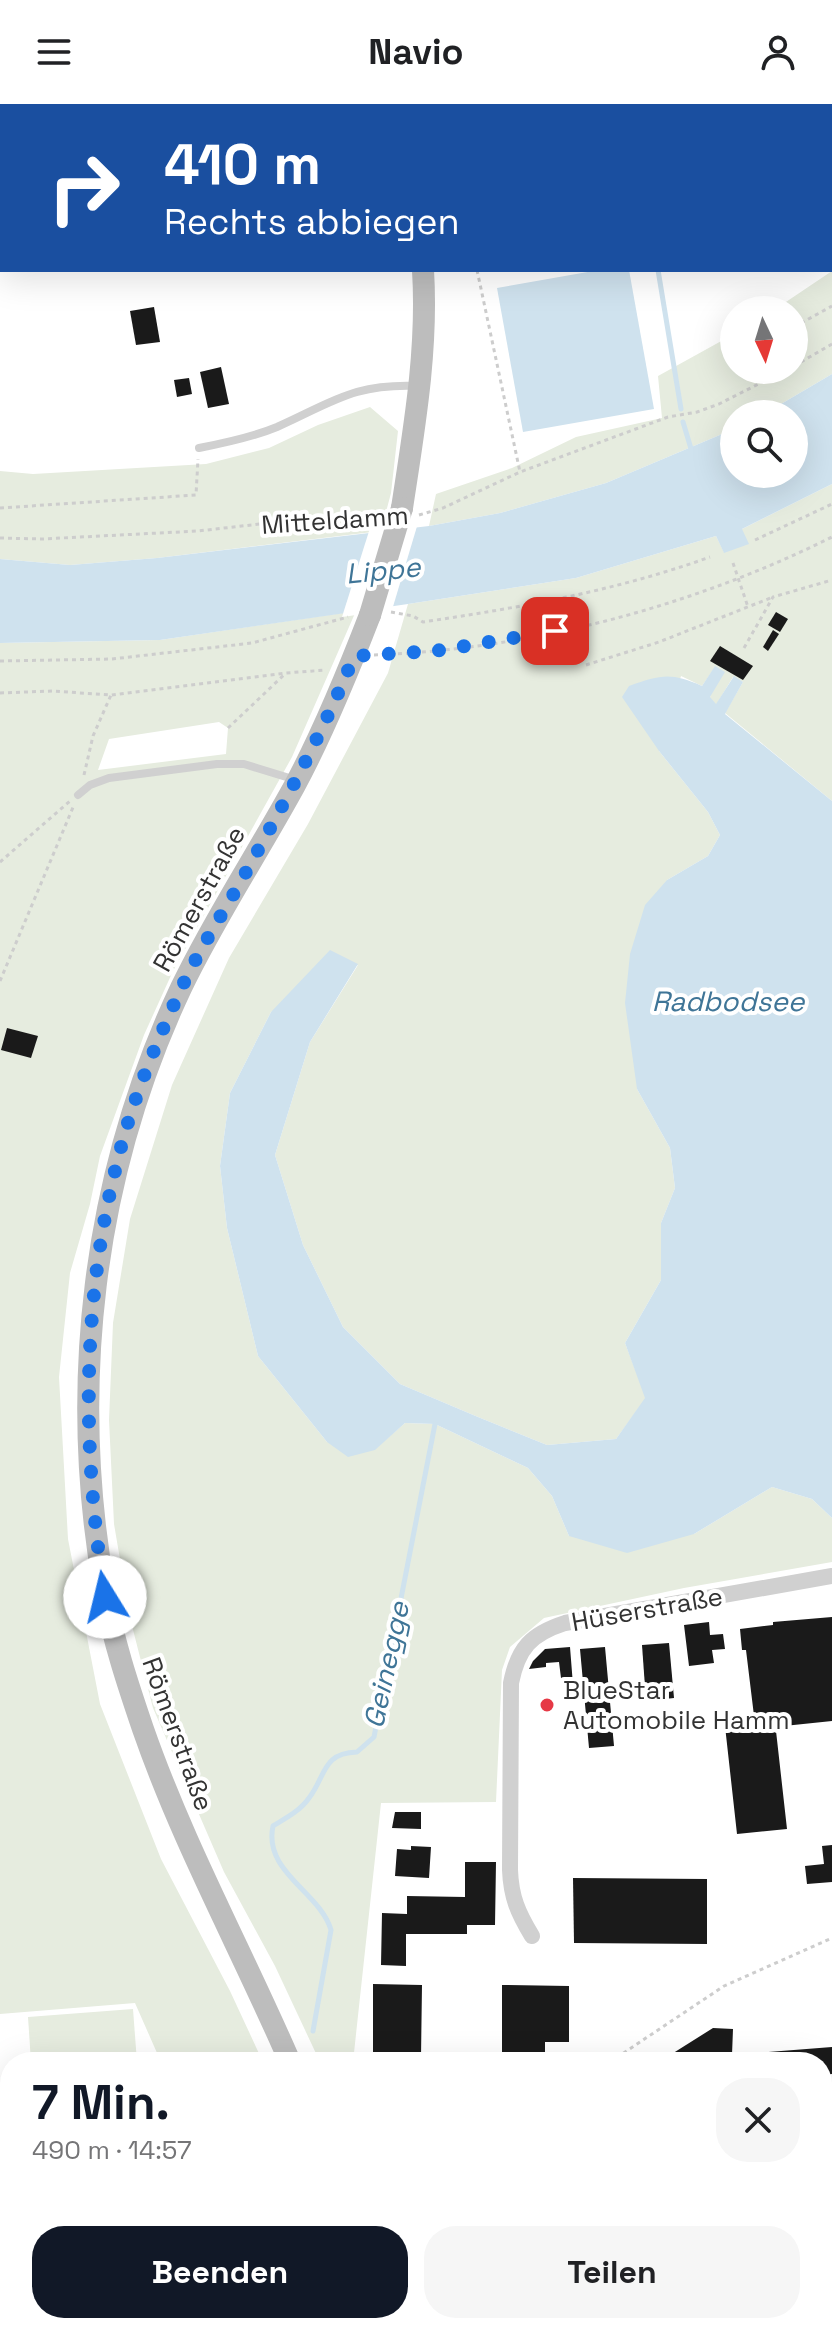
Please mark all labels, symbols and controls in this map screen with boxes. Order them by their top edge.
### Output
text: Navio [368,29,464,75]
icon: menu [32,30,76,74]
icon: person [756,30,800,74]
text: 410 m [164,129,321,200]
icon: right [32,136,136,240]
text: Rechts abbiegen [164,199,460,245]
north arrow [720,296,808,384]
map controls [720,296,808,488]
button: search [720,400,808,488]
street label: Mitteldamm [260,498,410,542]
water label: Lippe [344,548,423,592]
pin [521,597,589,665]
icon: arrive [533,609,577,653]
street label: Römerstraße [145,820,253,978]
water label: Radbodsee [652,983,806,1019]
position arrow [63,1555,147,1639]
street label: Hüserstraße [569,1579,725,1639]
water label: Geinegge [355,1597,417,1731]
street label: Römerstraße [134,1652,222,1816]
place label: BlueStar Automobile Hamm [563,1673,790,1737]
marker: BlueStar Automobile Hamm [538,1696,556,1714]
text: 7 Min. [32,2072,170,2133]
button: close [716,2078,800,2162]
text: 490 m · 14:57 [32,2133,192,2167]
button: Beenden [32,2226,408,2318]
button: Teilen [424,2226,800,2318]

